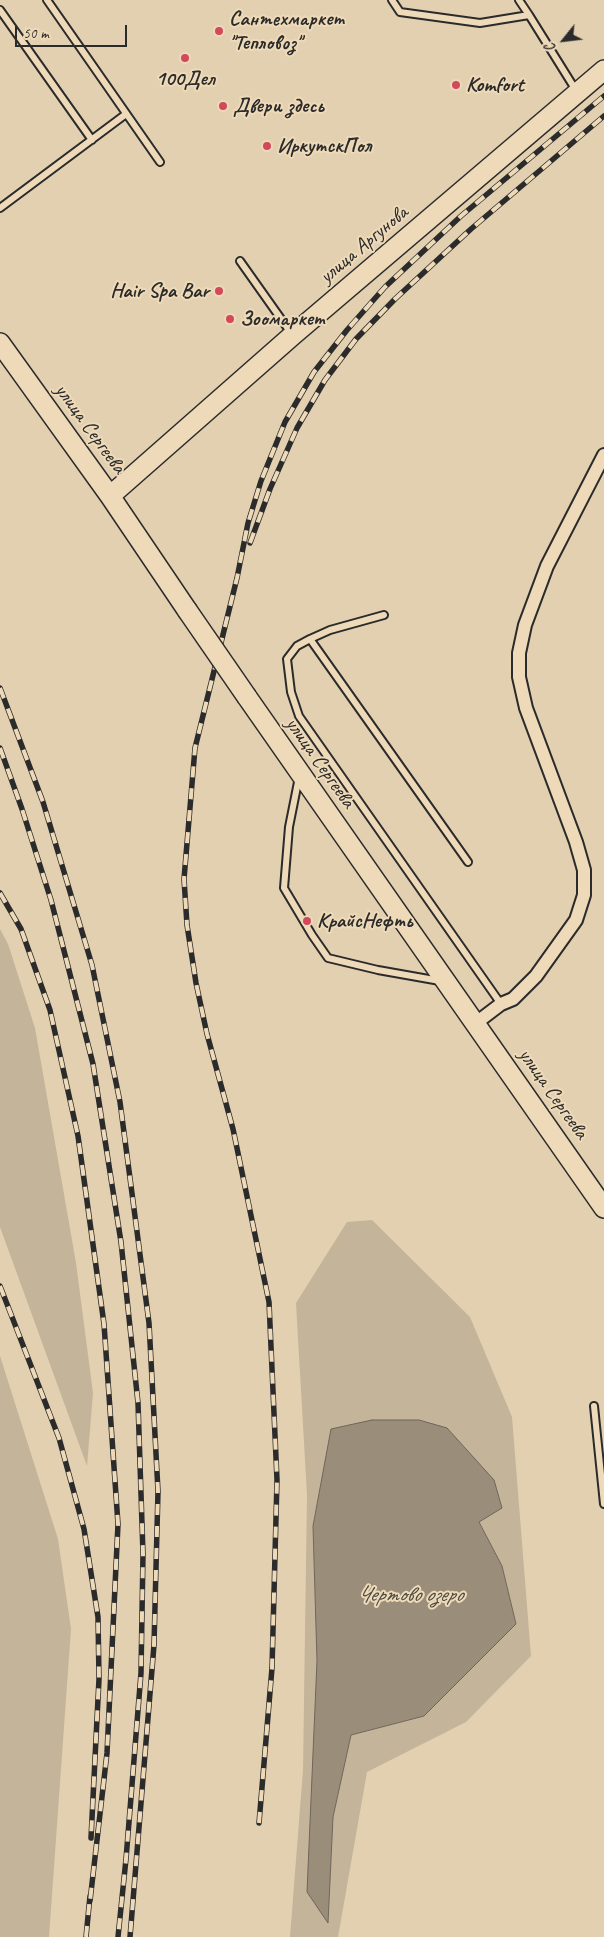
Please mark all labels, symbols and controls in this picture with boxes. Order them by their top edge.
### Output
place label: Сантехмаркет "Тепловоз" [229,6,343,56]
scale bar [18,15,130,47]
north arrow [539,15,589,65]
text: 50 m [23,24,49,43]
marker: Сантехмаркет "Тепловоз" [213,25,225,37]
text: С [541,40,560,55]
marker: 100Дел [179,52,191,64]
place label: 100Дел [156,66,214,92]
place label: Komfort [466,72,524,98]
marker: Komfort [450,79,462,91]
place label: Двери здесь [233,93,324,119]
marker: Двери здесь [217,100,229,112]
place label: ИркутскПол [277,133,371,159]
marker: ИркутскПол [261,140,273,152]
street label: улица Аргунова [315,201,413,289]
place label: Hair Spa Bar [110,278,209,304]
marker: Hair Spa Bar [213,285,225,297]
place label: Зоомаркет [240,306,324,332]
marker: Зоомаркет [224,313,236,325]
street label: улица Сергеева [49,379,131,479]
street label: улица Сергеева [279,713,361,813]
place label: КрайсНефть [317,908,413,934]
marker: КрайсНефть [301,915,313,927]
street label: улица Сергеева [512,1044,594,1144]
water label: Чертово озеро [358,1582,462,1608]

